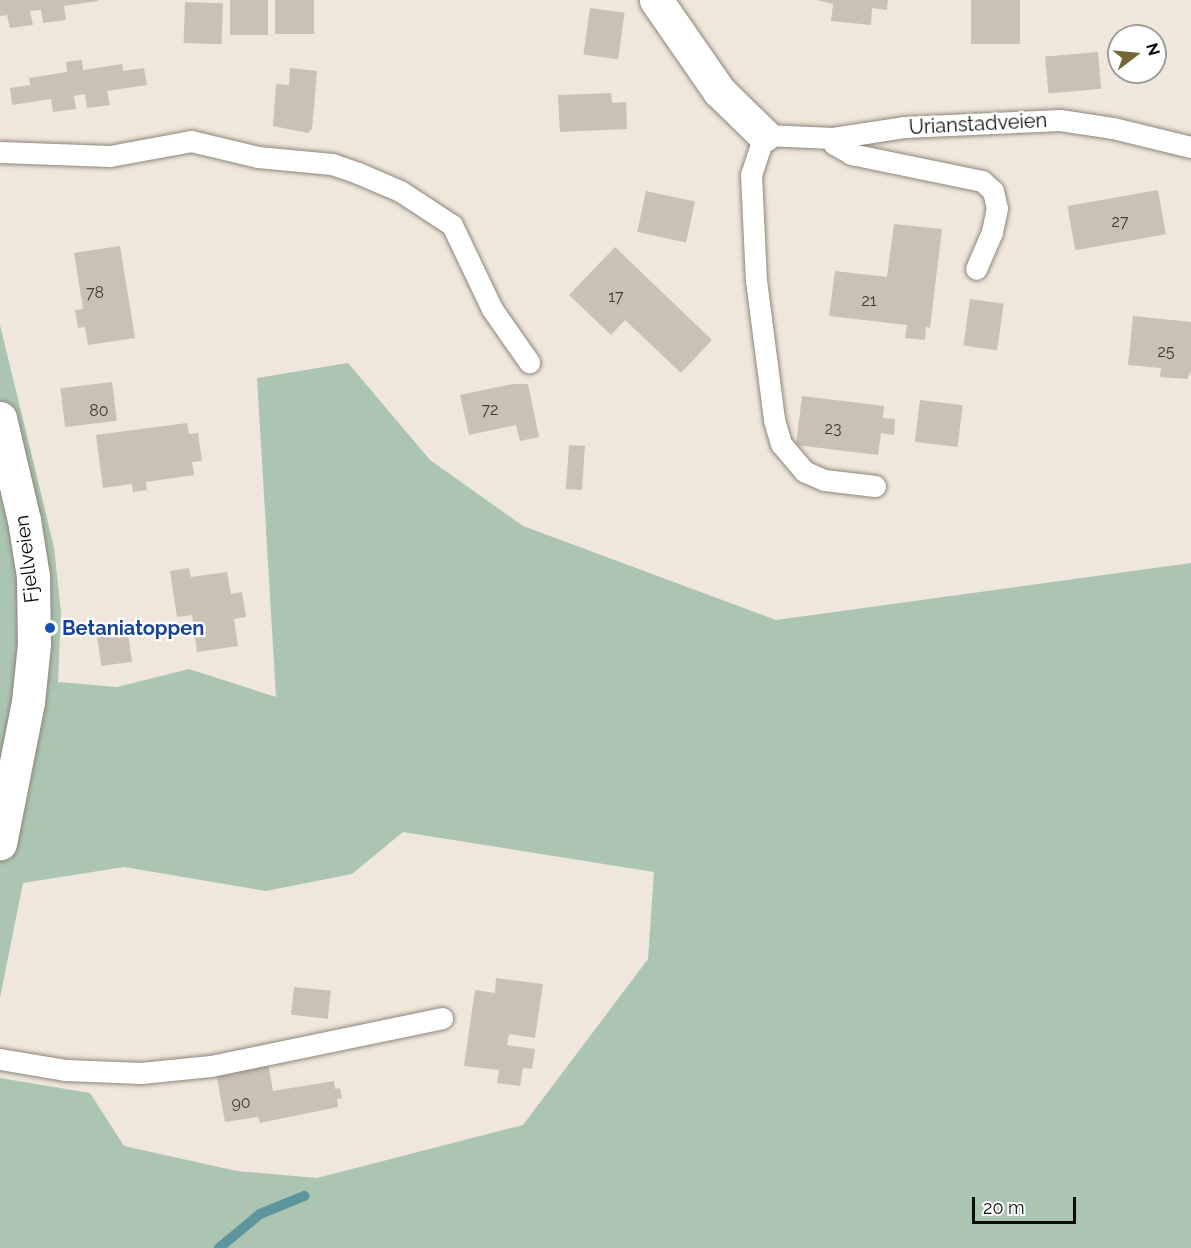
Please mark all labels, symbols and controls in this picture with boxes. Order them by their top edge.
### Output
north arrow [1107,24,1167,84]
text: N [1142,41,1164,58]
street label: Urianstadveien [908,108,1048,140]
house number: 27 [1112,212,1128,232]
house number: 78 [86,283,104,303]
house number: 17 [608,287,624,307]
house number: 21 [861,291,877,311]
house number: 25 [1157,342,1175,362]
house number: 72 [482,400,498,420]
house number: 80 [89,401,109,421]
house number: 23 [825,419,841,439]
street label: Fjellveien [10,514,44,604]
place label: Betaniatoppen [62,616,204,640]
marker: Betaniatoppen [43,621,57,635]
house number: 90 [231,1093,251,1113]
scale bar [975,1185,1078,1223]
text: 20 m [983,1197,1025,1218]

